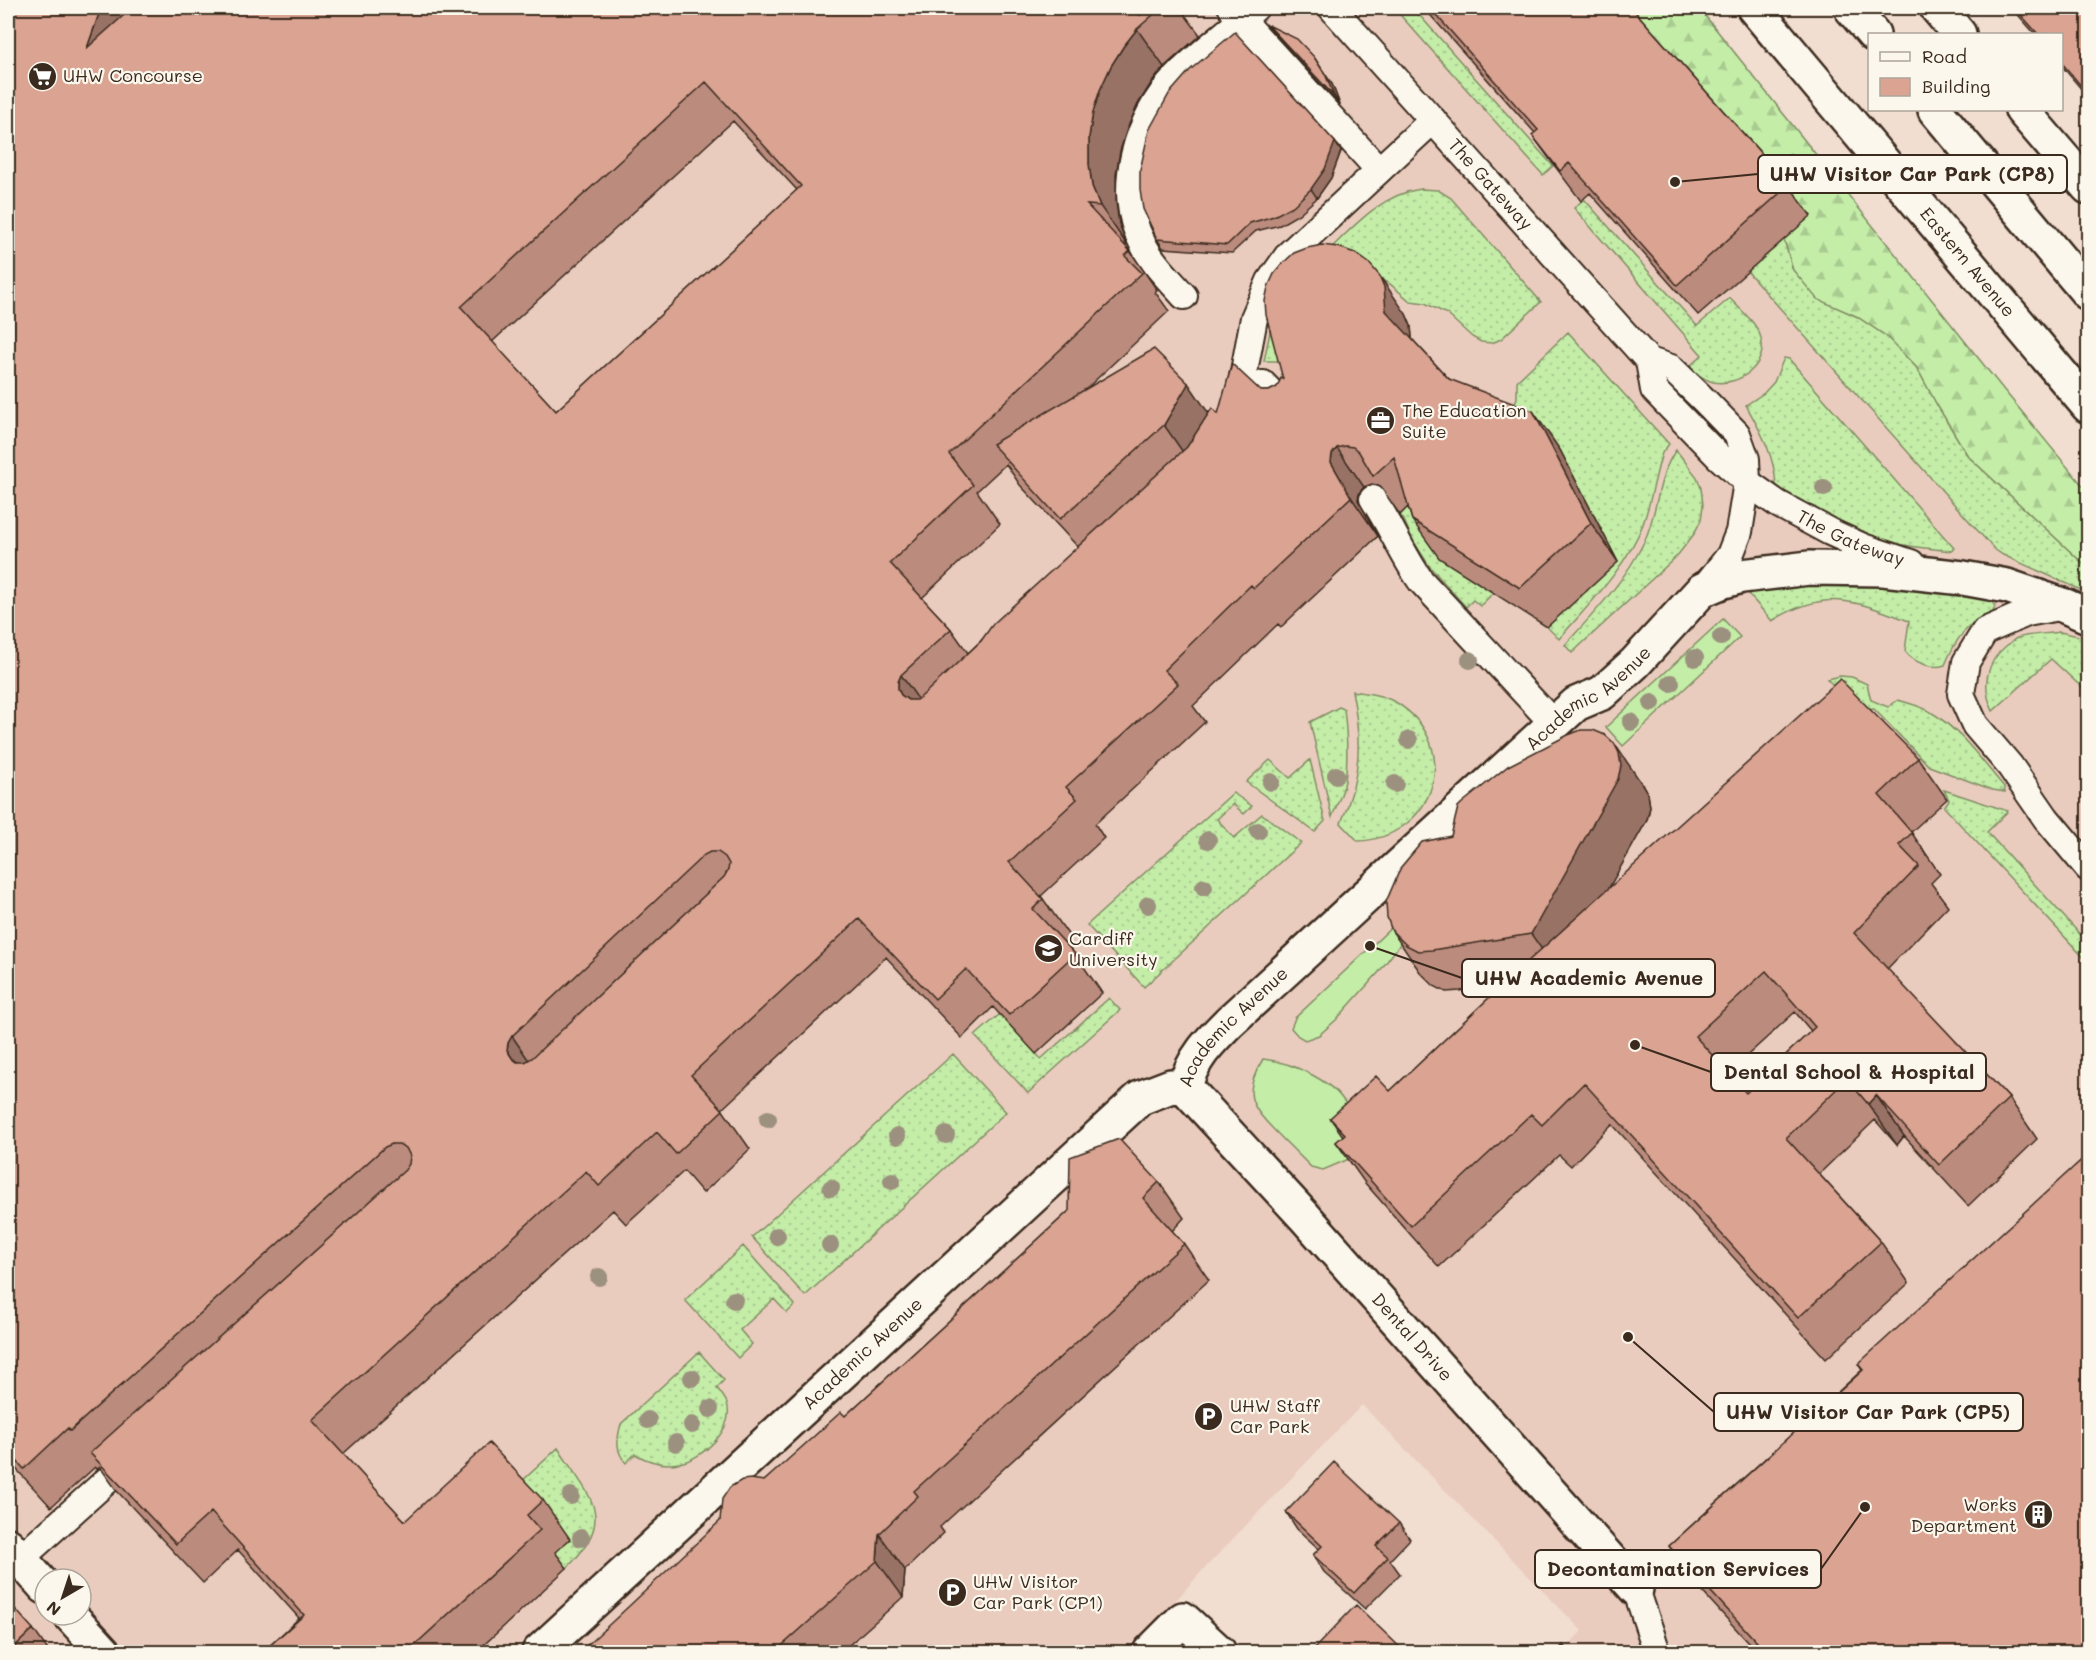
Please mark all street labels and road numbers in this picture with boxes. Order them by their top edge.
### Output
street label: The Gateway [1444,133,1539,235]
street label: Eastern Avenue [1915,202,2021,322]
street label: The Gateway [1793,503,1908,571]
street label: Academic Avenue [1520,640,1656,755]
street label: Academic Avenue [1173,961,1293,1090]
street label: Dental Drive [1367,1287,1459,1386]
street label: Academic Avenue [797,1292,927,1415]

